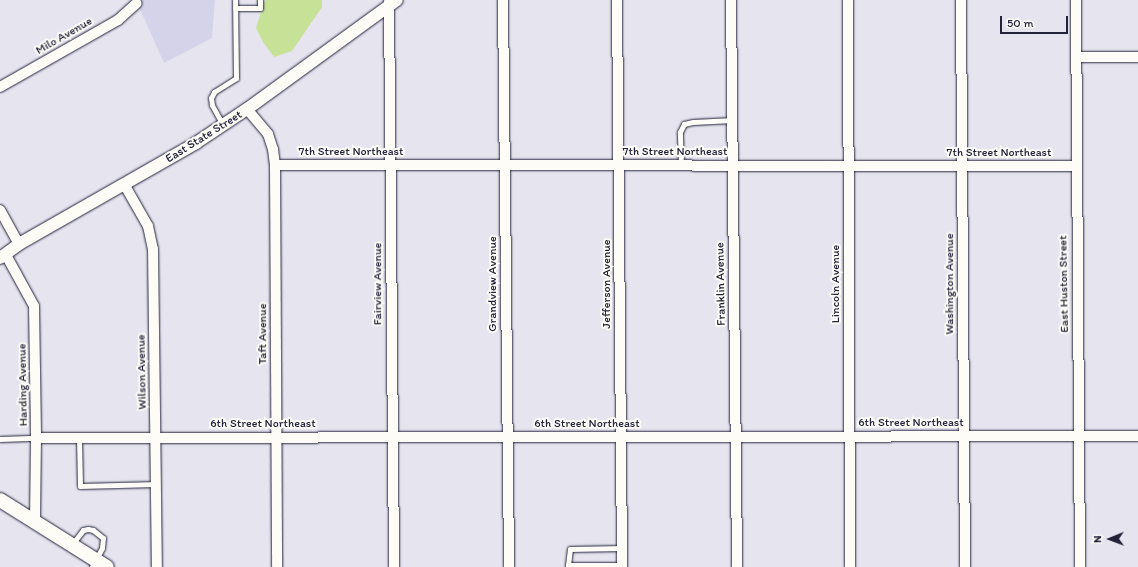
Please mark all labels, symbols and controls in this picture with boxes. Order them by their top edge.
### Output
scale bar [1002,8,1070,34]
street label: Milo Avenue [33,14,95,58]
text: 50 m [1007,16,1033,30]
street label: East State Street [163,108,245,166]
street label: 7th Street Northeast [298,145,404,159]
street label: 7th Street Northeast [622,145,728,159]
street label: 7th Street Northeast [946,146,1052,160]
street label: Washington Avenue [943,233,957,335]
street label: East Huston Street [1056,235,1072,333]
street label: Grandview Avenue [486,236,500,332]
street label: Jefferson Avenue [600,239,614,329]
street label: Fairview Avenue [371,243,385,325]
street label: Franklin Avenue [713,243,729,325]
street label: Lincoln Avenue [829,245,843,323]
street label: Taft Avenue [256,304,270,364]
street label: Wilson Avenue [134,334,150,410]
street label: Harding Avenue [15,344,31,426]
street label: 6th Street Northeast [858,416,964,430]
street label: 6th Street Northeast [210,417,316,431]
street label: 6th Street Northeast [534,417,640,431]
north arrow [1090,519,1130,559]
text: N [1091,535,1104,543]

